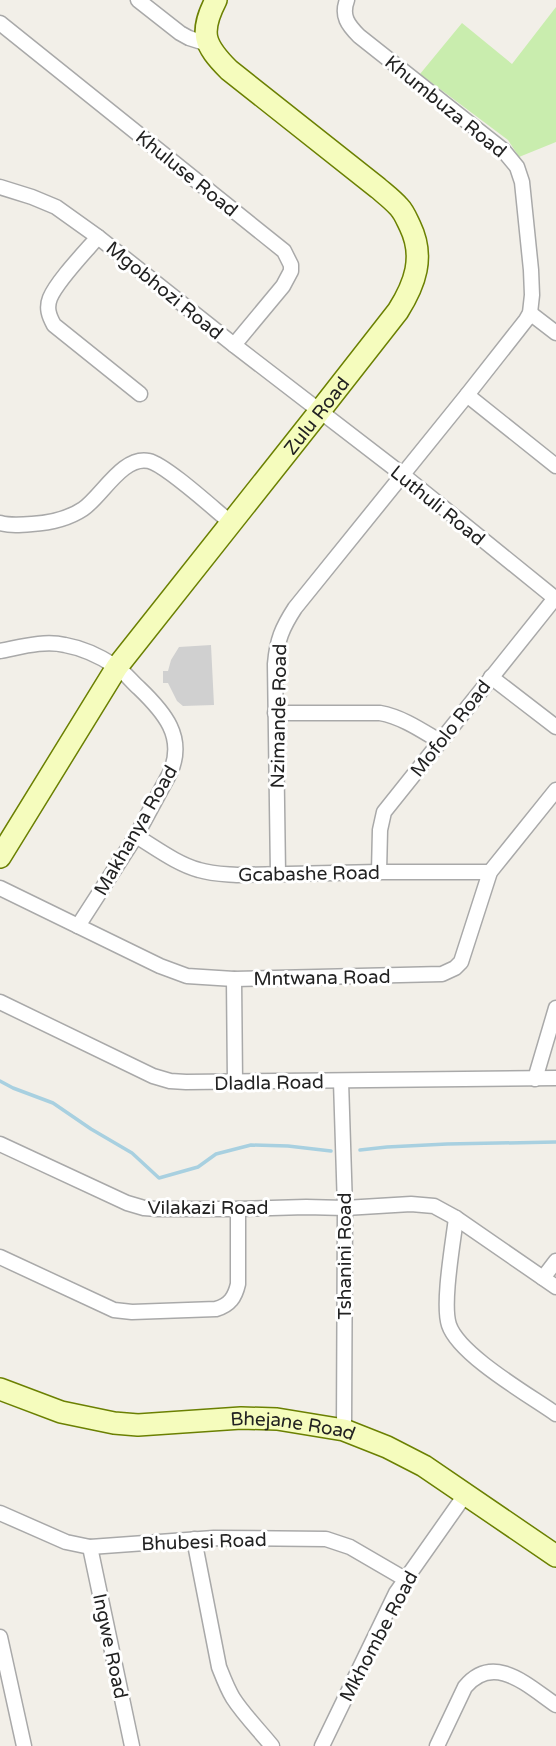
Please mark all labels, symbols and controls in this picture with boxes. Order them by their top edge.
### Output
street label: Khumbuza Road [380,51,510,162]
street label: Khuluse Road [131,126,242,222]
street label: Mgobhozi Road [102,237,227,345]
street label: Zulu Road [280,373,354,459]
street label: Luthuli Road [386,461,489,551]
street label: Nzimande Road [267,644,291,788]
street label: Mofolo Road [406,676,495,781]
street label: Makhanya Road [90,762,182,899]
street label: Gcabashe Road [238,862,380,886]
street label: Mntwana Road [253,966,391,990]
street label: Dladla Road [214,1071,324,1095]
street label: Tshanini Road [334,1193,356,1319]
street label: Vilakazi Road [148,1197,268,1219]
street label: Bhejane Road [230,1408,358,1445]
street label: Bhubesi Road [141,1529,267,1555]
street label: Mkhombe Road [335,1568,423,1705]
street label: Ingwe Road [88,1592,132,1701]

